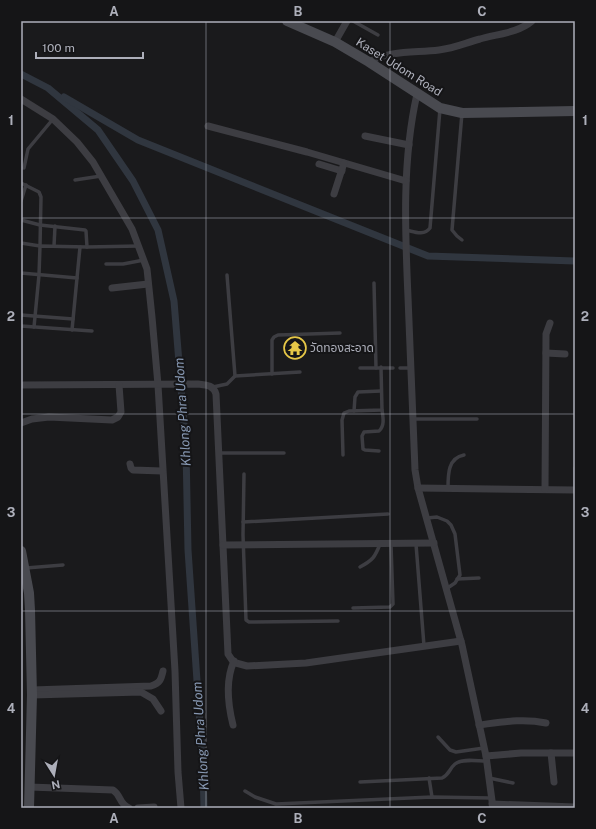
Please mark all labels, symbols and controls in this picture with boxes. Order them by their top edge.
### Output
text: A [109,4,119,19]
text: B [294,4,303,19]
text: C [477,4,487,19]
scale bar [36,34,143,60]
street label: Kaset Udom Road [353,35,445,99]
text: 100 m [42,41,75,55]
text: 1 [8,113,14,128]
text: 1 [582,113,588,128]
text: 2 [7,309,15,324]
text: 2 [581,309,589,324]
temple icon: วัดทองสะอาด [282,335,308,361]
place label: วัดทองสะอาด [310,341,374,355]
water label: Khlong Phra Udom [171,357,194,467]
text: 3 [7,505,16,520]
text: 3 [581,505,590,520]
water label: Khlong Phra Udom [189,681,212,791]
text: 4 [7,701,16,716]
text: 4 [581,701,590,716]
north arrow [34,755,74,795]
text: N [51,778,61,792]
text: A [109,811,119,826]
text: B [294,811,303,826]
text: C [477,811,487,826]

